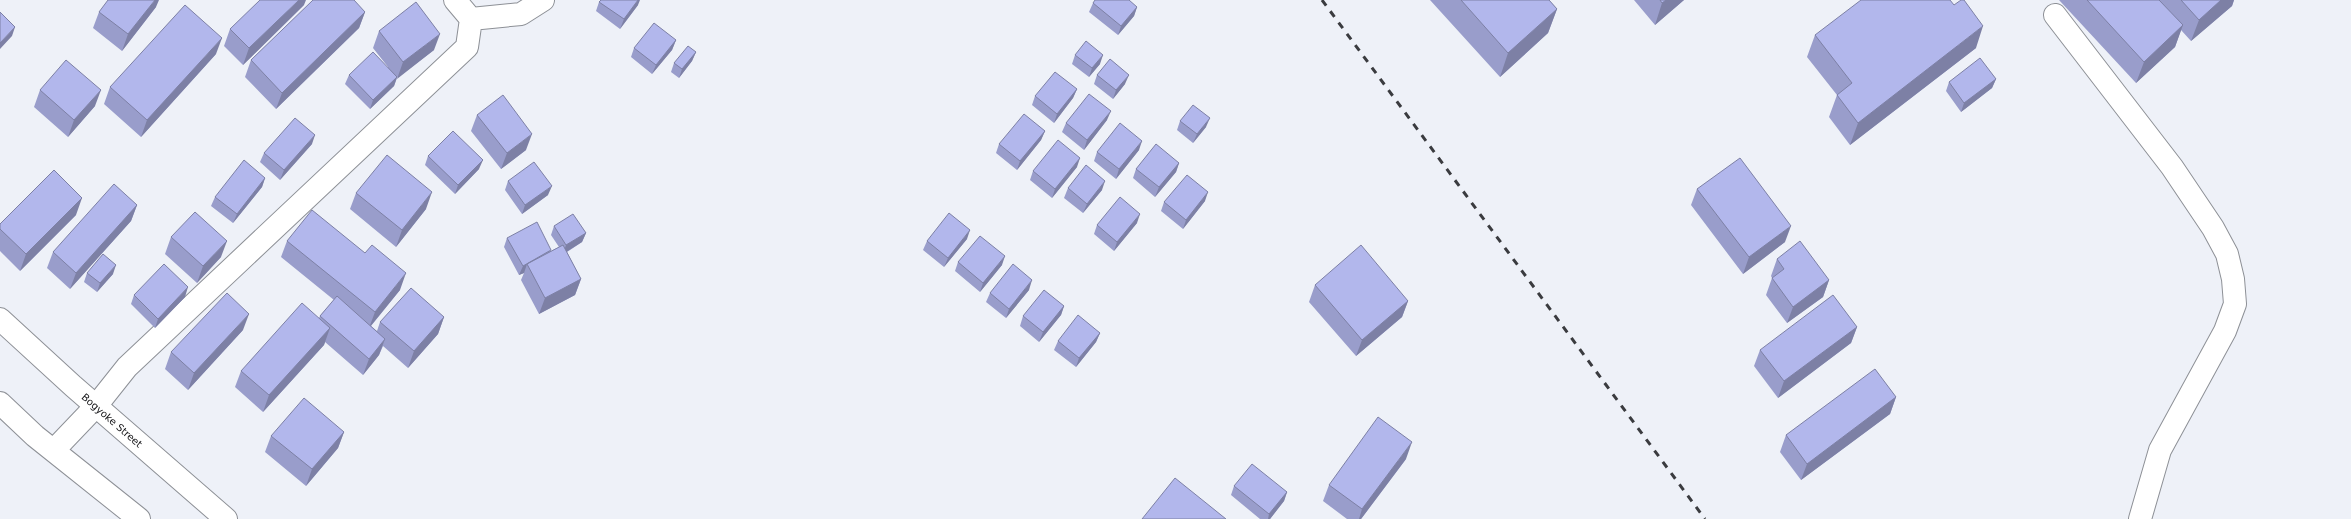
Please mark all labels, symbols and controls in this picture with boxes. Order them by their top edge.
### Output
street label: Bogyoke Street [79,391,144,450]

